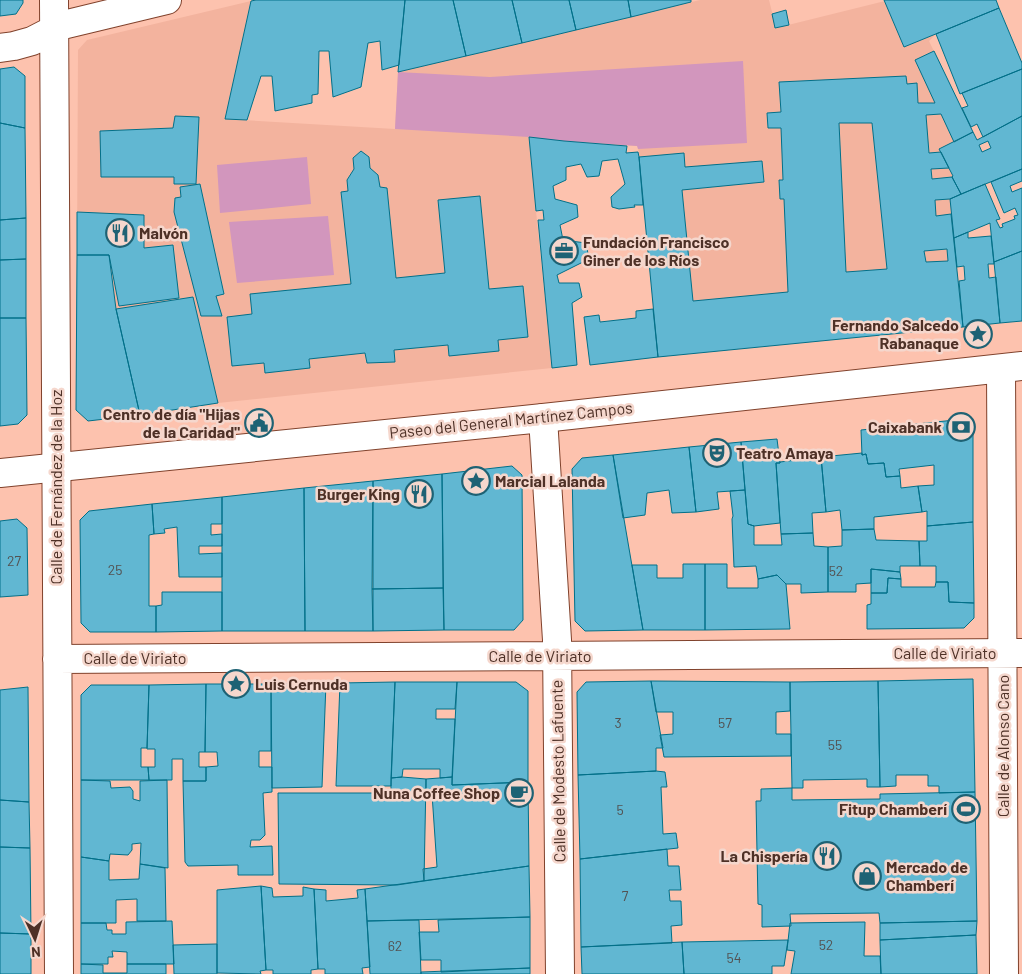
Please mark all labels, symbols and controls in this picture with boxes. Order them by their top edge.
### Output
restaurant icon: Malvón [105,218,135,248]
place label: Malvón [139,223,188,242]
place label: Fundación Francisco Giner de los Ríos [583,232,730,269]
office icon: Fundación Francisco Giner de los Ríos [549,236,579,266]
place label: Fernando Salcedo Rabanaque [832,315,959,352]
place icon: Fernando Salcedo Rabanaque [963,319,993,349]
street label: Calle de Fernández de la Hoz [46,390,65,584]
street label: Paseo del General Martínez Campos [388,397,634,442]
place label: Centro de día "Hijas de la Caridad" [103,404,240,441]
public building icon: Centro de día "Hijas de la Caridad" [244,408,274,438]
bank icon: Caixabank [946,412,976,442]
place label: Caixabank [868,417,942,436]
theatre icon: Teatro Amaya [702,438,732,468]
place label: Teatro Amaya [736,443,833,462]
place icon: Marcial Lalanda [461,466,491,496]
place label: Marcial Lalanda [495,471,605,490]
restaurant icon: Burger King [404,479,434,509]
place label: Burger King [317,484,400,503]
house number: 27 [7,552,21,569]
house number: 25 [108,561,122,578]
house number: 52 [829,562,843,579]
street label: Calle de Viriato [893,643,997,662]
street label: Calle de Viriato [488,646,592,665]
street label: Calle de Viriato [83,648,187,667]
place icon: Luis Cernuda [221,669,251,699]
place label: Luis Cernuda [255,674,348,693]
street label: Calle de Alonso Cano [993,675,1012,817]
street label: Calle de Modesto Lafuente [546,680,569,862]
house number: 3 [614,714,622,731]
house number: 57 [718,714,732,731]
house number: 55 [828,736,842,753]
cafe icon: Nuna Coffee Shop [504,778,534,808]
place label: Nuna Coffee Shop [373,783,500,802]
sports icon: Fitup Chamberí [951,794,981,824]
place label: Fitup Chamberí [839,799,947,818]
house number: 5 [616,801,624,818]
restaurant icon: La Chispería [812,841,842,871]
place label: La Chispería [720,846,808,865]
place label: Mercado de Chamberí [886,857,968,894]
shop icon: Mercado de Chamberí [852,861,882,891]
house number: 7 [622,887,629,904]
north arrow [10,914,60,964]
house number: 52 [819,936,833,953]
house number: 62 [388,937,402,954]
text: N [31,944,41,961]
house number: 54 [727,949,741,966]

